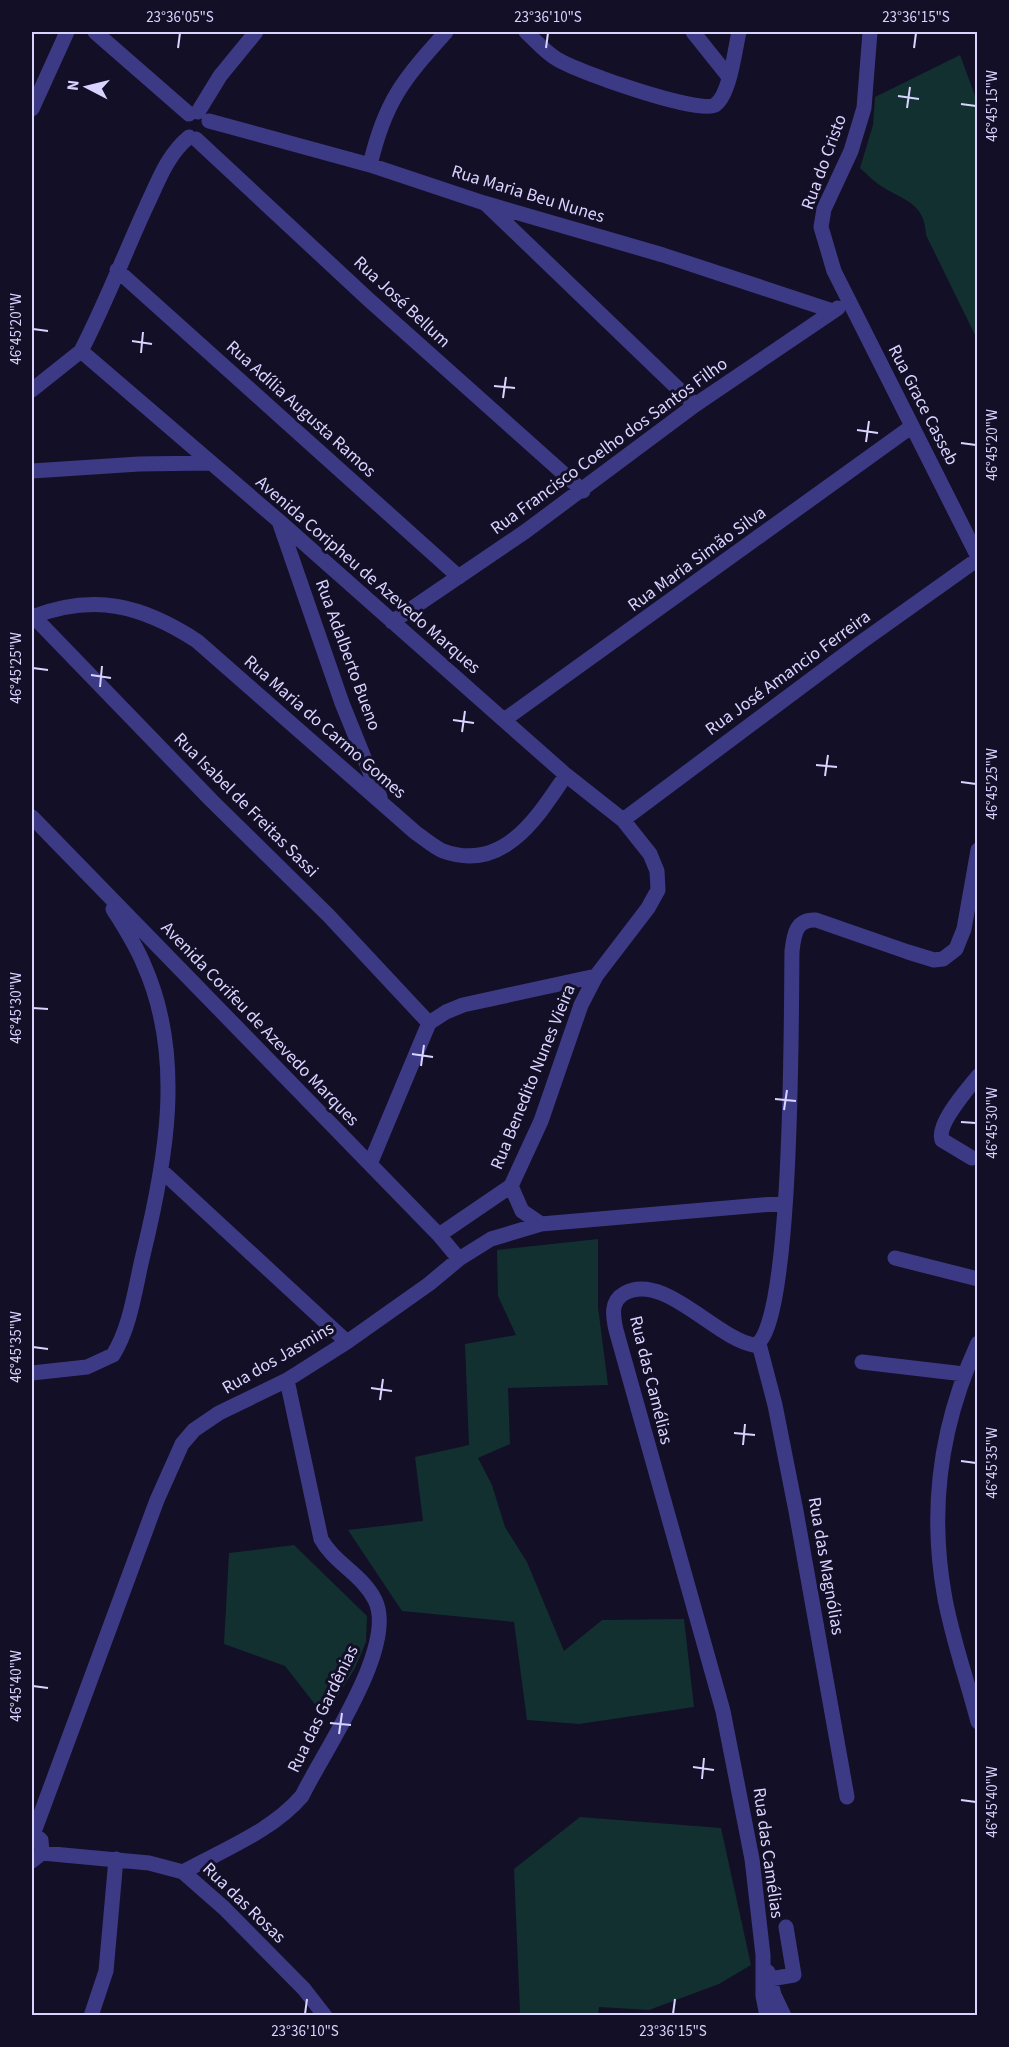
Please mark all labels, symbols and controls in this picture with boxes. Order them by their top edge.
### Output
text: 23°36'05"S [146,7,214,28]
text: 23°36'10"S [514,7,582,28]
text: 23°36'15"S [882,7,950,28]
north arrow [57,57,117,117]
text: 46°45'15"W [982,70,1003,142]
text: N [62,79,85,92]
street label: Rua do Cristo [795,111,853,213]
street label: Rua Maria Beu Nunes [448,159,608,229]
street label: Rua José Bellum [348,250,456,354]
text: 46°45'20"W [6,293,27,365]
street label: Rua Adília Augusta Ramos [221,335,381,483]
street label: Rua Grace Casseb [882,340,964,470]
street label: Rua Francisco Coelho dos Santos Filho [485,351,733,541]
text: 46°45'20"W [982,409,1003,481]
street label: Avenida Coripheu de Azevedo Marques [250,470,486,680]
street label: Rua Maria Simão Silva [623,500,771,618]
street label: Rua Adalberto Bueno [309,576,387,734]
street label: Rua José Amancio Ferreira [700,604,876,742]
text: 46°45'25"W [6,632,27,704]
street label: Rua Maria do Carmo Gomes [238,649,412,805]
street label: Rua Isabel de Freitas Sassi [168,727,324,883]
text: 46°45'25"W [982,748,1003,820]
street label: Avenida Corifeu de Azevedo Marques [155,916,365,1132]
text: 46°45'30"W [6,972,27,1044]
street label: Rua Benedito Nunes Vieira [484,981,582,1173]
text: 46°45'30"W [982,1087,1003,1159]
text: 46°45'35"W [6,1311,27,1383]
street label: Rua das Camélias [623,1313,679,1447]
street label: Rua dos Jasmins [217,1316,339,1400]
text: 46°45'35"W [982,1427,1003,1499]
street label: Rua das Magnólias [802,1495,850,1637]
street label: Rua das Gardênias [281,1641,365,1777]
text: 46°45'40"W [6,1650,27,1722]
text: 46°45'40"W [982,1766,1003,1838]
street label: Rua das Camélias [746,1786,790,1920]
street label: Rua das Rosas [197,1857,291,1949]
text: 23°36'10"S [271,2021,339,2042]
text: 23°36'15"S [639,2021,707,2042]

